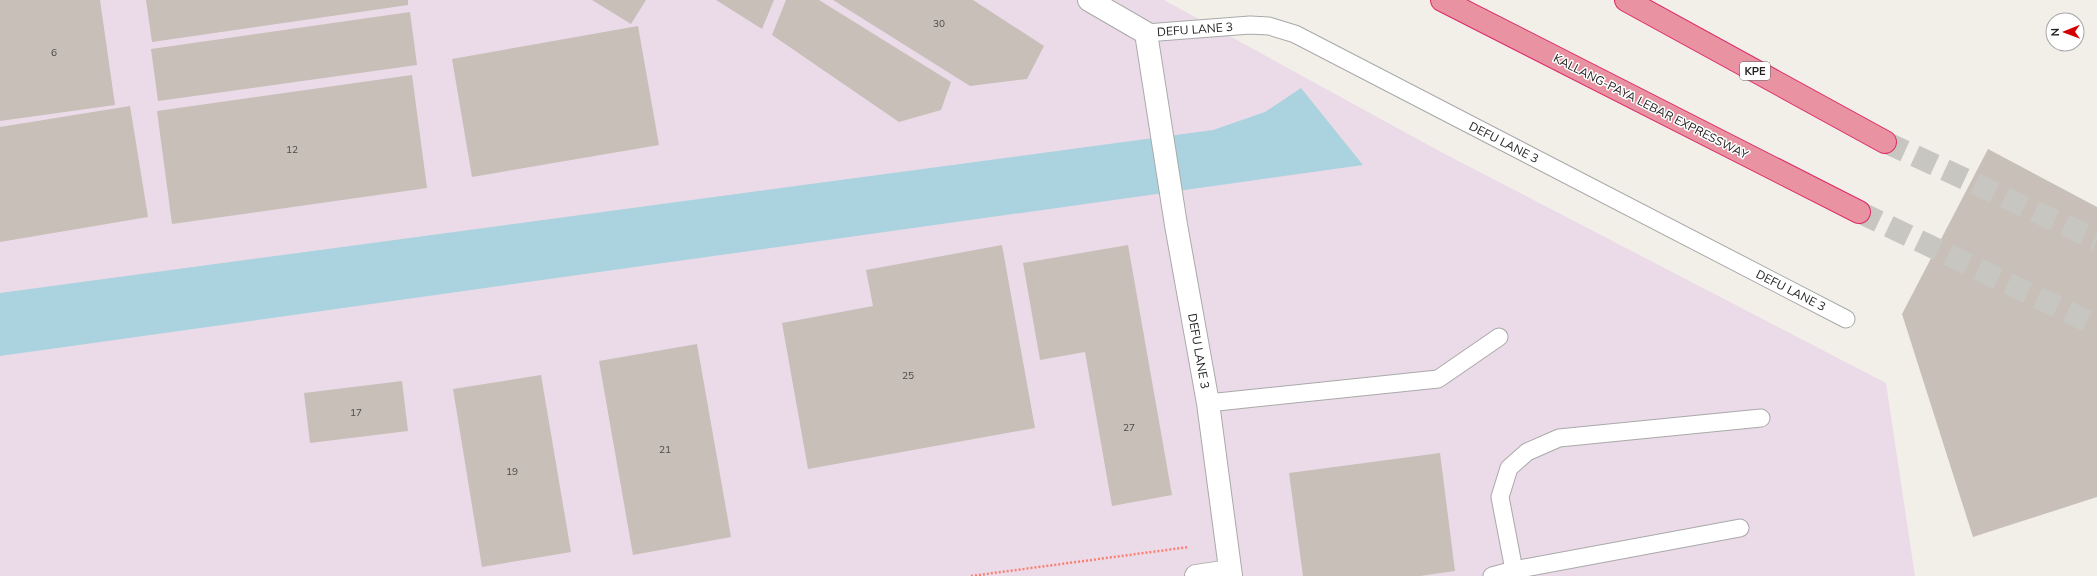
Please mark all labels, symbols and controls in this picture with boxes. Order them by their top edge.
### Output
north arrow [2045,12,2085,52]
house number: 30 [933,17,945,30]
street label: DEFU LANE 3 [1157,19,1233,39]
text: N [2048,28,2062,36]
house number: 6 [51,46,57,59]
street label: KALLANG-PAYA LEBAR EXPRESSWAY [1551,50,1752,162]
road number: KPE [1740,62,1770,80]
street label: DEFU LANE 3 [1467,118,1541,166]
house number: 12 [286,143,298,156]
street label: DEFU LANE 3 [1754,266,1828,314]
street label: DEFU LANE 3 [1185,312,1213,390]
house number: 25 [902,369,914,382]
house number: 17 [350,406,362,419]
house number: 27 [1123,421,1135,434]
house number: 21 [659,443,671,456]
house number: 19 [506,465,518,478]

